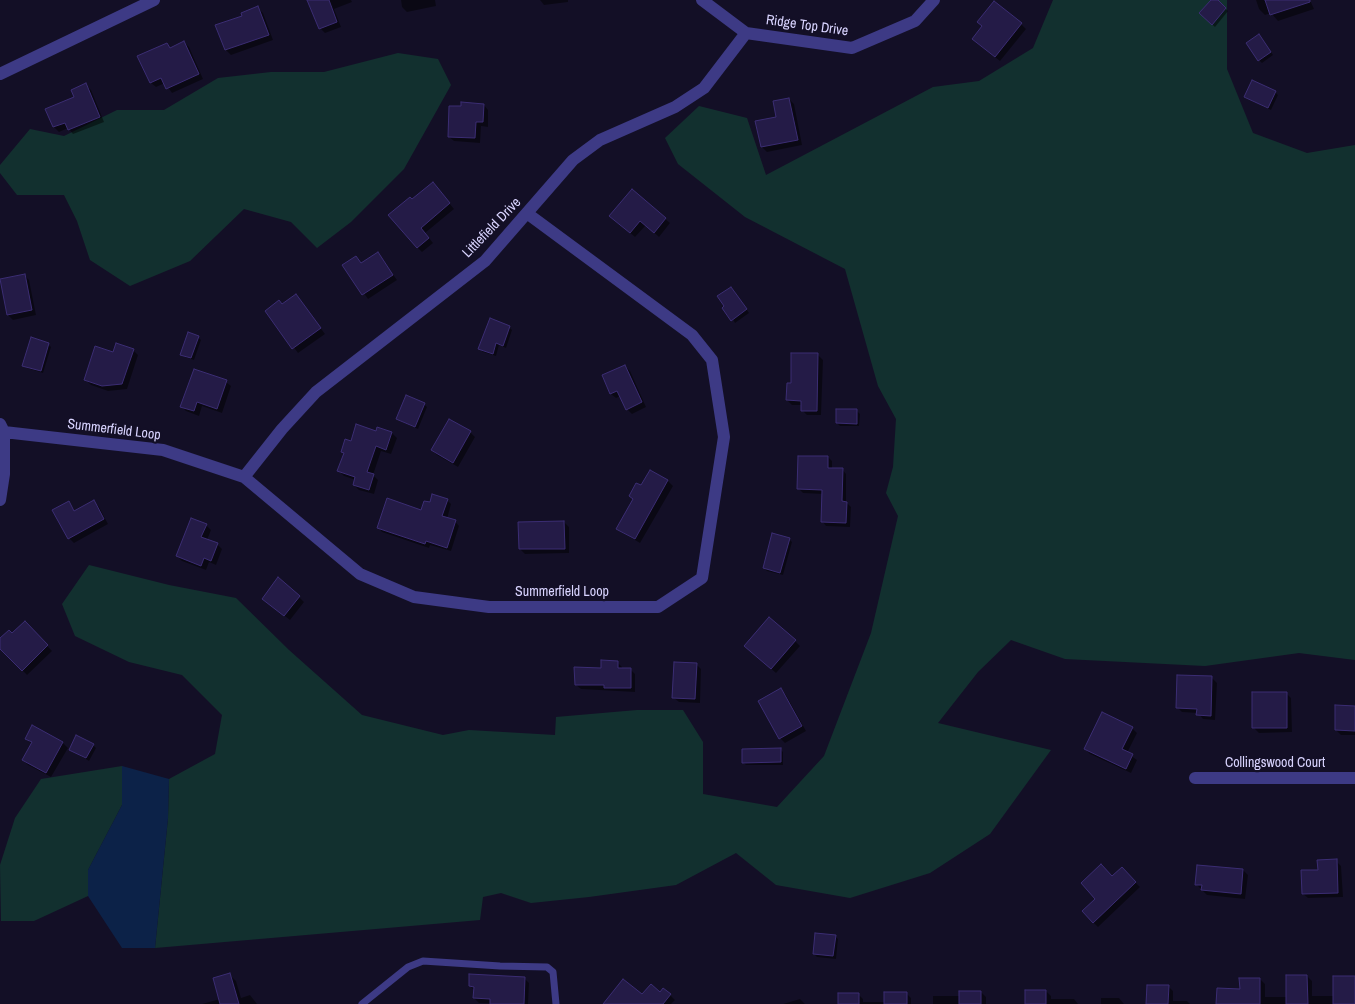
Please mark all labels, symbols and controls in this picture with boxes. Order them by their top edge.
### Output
street label: Ridge Top Drive [765,12,849,40]
street label: Littlefield Drive [459,194,525,262]
street label: Summerfield Loop [66,416,162,444]
street label: Summerfield Loop [515,584,609,600]
street label: Collingswood Court [1225,755,1325,771]

